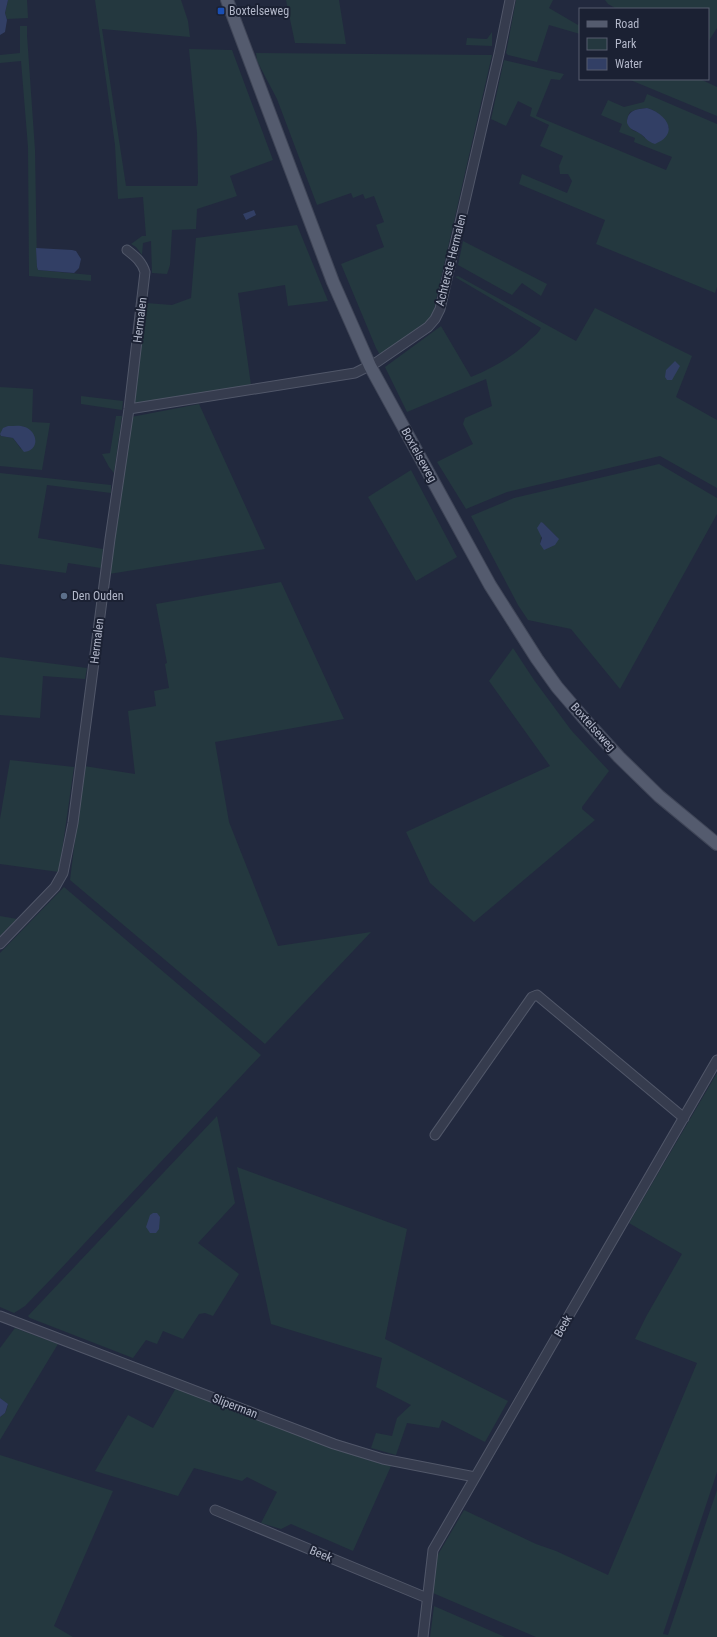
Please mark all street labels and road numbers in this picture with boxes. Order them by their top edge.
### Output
street label: Achterste Hermalen [433,212,469,307]
street label: Hermalen [130,296,150,344]
street label: Boxtelseweg [398,425,440,485]
street label: Hermalen [87,617,107,665]
street label: Boxtelseweg [568,700,618,754]
street label: Beek [551,1312,575,1340]
street label: Sliperman [210,1391,260,1421]
street label: Beek [308,1543,335,1565]

